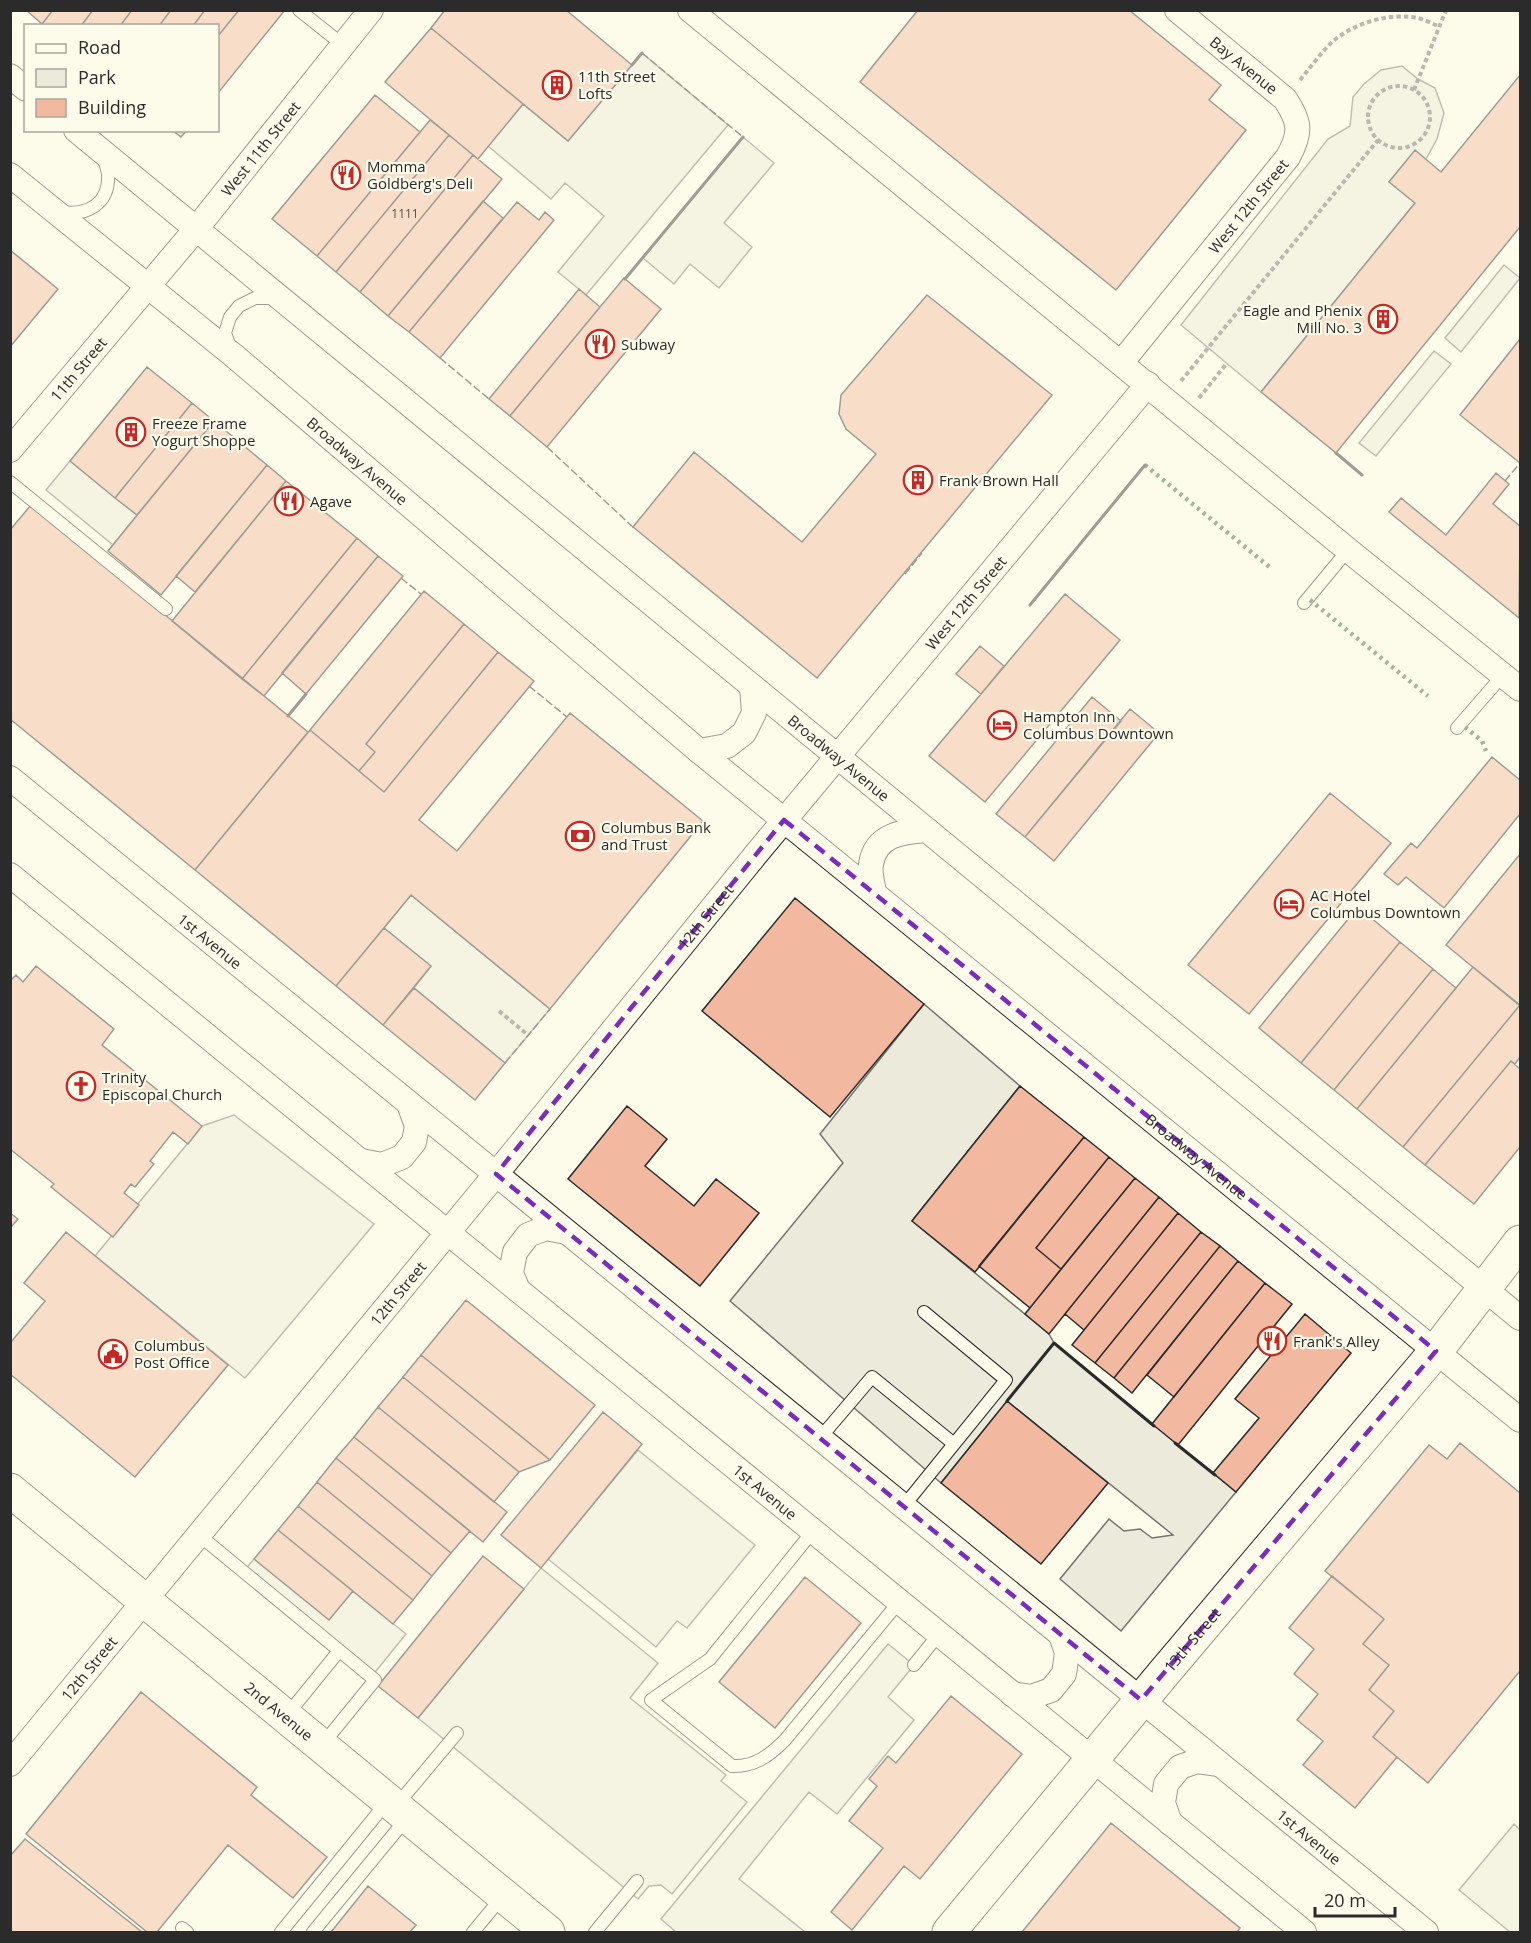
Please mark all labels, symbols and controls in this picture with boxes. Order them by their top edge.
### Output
legend [24,24,219,132]
street label: Bay Avenue [1206,32,1282,98]
text: Road [78,35,121,59]
text: Park [78,65,116,89]
place label: 11th Street Lofts [578,66,656,103]
building icon: 11th Street Lofts [541,69,573,101]
text: Building [78,95,146,119]
street label: West 11th Street [216,97,305,200]
street label: West 12th Street [1204,155,1293,258]
place label: Momma Goldberg's Deli [367,156,473,193]
restaurant icon: Momma Goldberg's Deli [330,159,362,191]
house number: 1111 [391,205,419,222]
place label: Eagle and Phenix Mill No. 3 [1243,300,1362,337]
building icon: Eagle and Phenix Mill No. 3 [1367,303,1399,335]
restaurant icon: Subway [584,328,616,360]
street label: 11th Street [46,333,111,405]
place label: Subway [621,334,676,354]
street label: Broadway Avenue [303,412,412,509]
place label: Freeze Frame Yogurt Shoppe [152,413,255,450]
building icon: Freeze Frame Yogurt Shoppe [115,416,147,448]
building icon: Frank Brown Hall [902,464,934,496]
place label: Frank Brown Hall [939,470,1059,490]
restaurant icon: Agave [273,485,305,517]
place label: Agave [310,491,352,511]
street label: West 12th Street [921,552,1011,654]
place label: Hampton Inn Columbus Downtown [1023,706,1174,743]
hotel icon: Hampton Inn Columbus Downtown [986,709,1018,741]
street label: Broadway Avenue [784,710,894,805]
place label: Columbus Bank and Trust [601,817,711,854]
bank icon: Columbus Bank and Trust [564,820,596,852]
street label: 12th Street [673,880,737,953]
place label: AC Hotel Columbus Downtown [1310,885,1461,922]
hotel icon: AC Hotel Columbus Downtown [1273,888,1305,920]
street label: 1st Avenue [174,909,246,973]
place label: Trinity Episcopal Church [102,1067,222,1104]
church icon: Trinity Episcopal Church [65,1070,97,1102]
street label: Broadway Avenue [1141,1109,1252,1204]
street label: 12th Street [365,1257,430,1329]
restaurant icon: Frank's Alley [1256,1325,1288,1357]
place label: Frank's Alley [1293,1331,1380,1351]
place label: Columbus Post Office [134,1335,210,1372]
public building icon: Columbus Post Office [97,1338,129,1370]
street label: 1st Avenue [729,1460,801,1524]
street label: 13th Street [1159,1604,1225,1676]
street label: 12th Street [56,1632,121,1705]
street label: 2nd Avenue [240,1677,317,1745]
street label: 1st Avenue [1273,1805,1345,1869]
scale bar [1315,1880,1394,1918]
text: 20 m [1324,1888,1366,1912]

